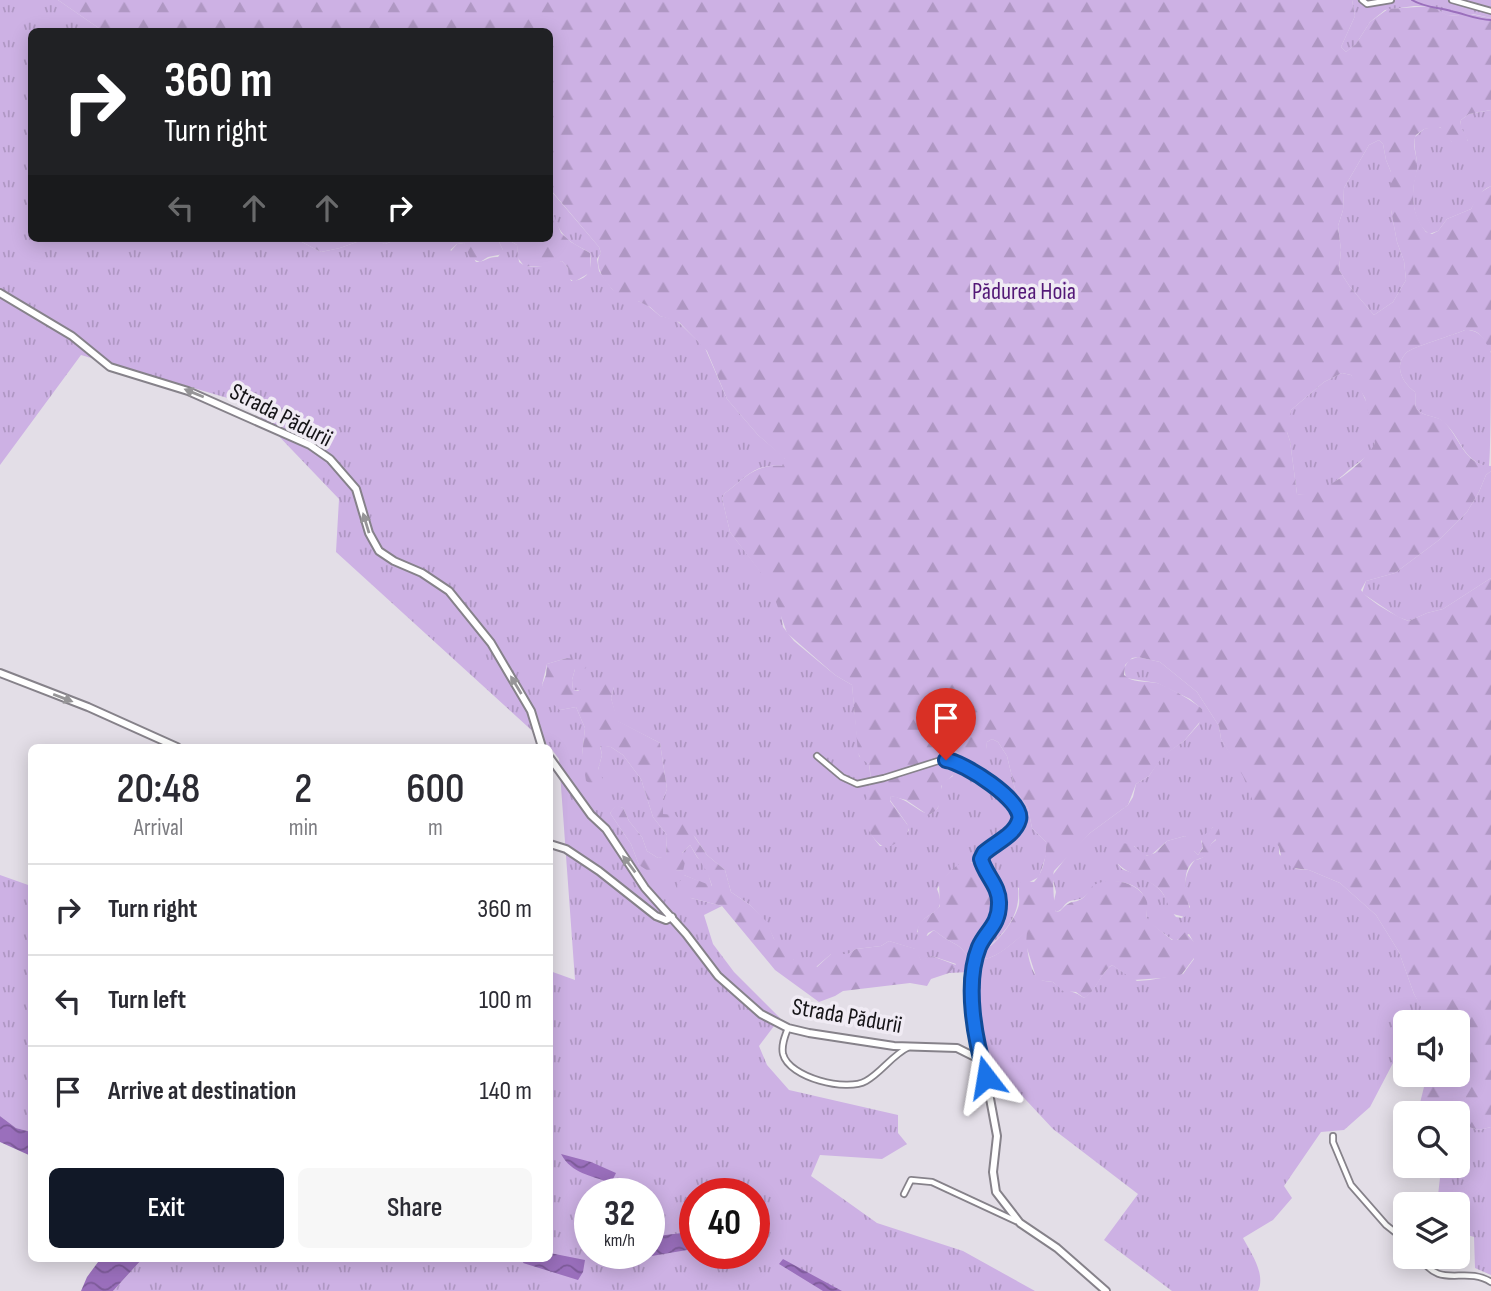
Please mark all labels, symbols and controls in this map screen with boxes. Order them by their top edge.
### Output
text: 360 m [164,52,272,111]
icon: right [49,56,140,147]
text: Turn right [164,112,268,151]
icon: left [162,189,200,227]
icon: ahead [235,189,273,227]
icon: ahead [308,189,346,227]
icon: right [381,189,419,227]
park label: Pădurea Hoia [972,277,1076,306]
street label: Strada Pădurii [225,377,337,453]
one-way arrow [183,388,204,399]
one-way arrow [361,513,371,534]
one-way arrow [510,675,522,694]
pin [916,688,976,760]
one-way arrow [53,693,74,704]
icon: arrive [927,699,965,737]
text: 20:48 [117,764,200,815]
text: 2 [294,764,312,815]
text: 600 [406,764,464,815]
text: Arrival [134,814,183,842]
text: min [289,814,318,842]
text: m [428,814,443,842]
one-way arrow [623,855,637,873]
icon: right [49,891,87,929]
text: Turn right [108,894,197,925]
text: 360 m [477,894,532,925]
icon: left [49,982,87,1020]
text: Turn left [108,985,186,1016]
text: 100 m [479,985,532,1016]
street label: Strada Pădurii [790,992,904,1040]
map controls [1393,1010,1470,1269]
button: sound [1393,1010,1470,1087]
position arrow [949,1040,1023,1114]
icon: arrive [49,1073,87,1111]
text: Arrive at destination [108,1076,296,1107]
text: 140 m [480,1076,532,1107]
button: search [1393,1101,1470,1178]
button: Exit [49,1168,284,1248]
button: Share [298,1168,532,1248]
speed limit sign: 40 [679,1178,770,1269]
button: layers [1393,1192,1470,1269]
text: 32 [604,1193,635,1236]
text: km/h [604,1230,635,1251]

